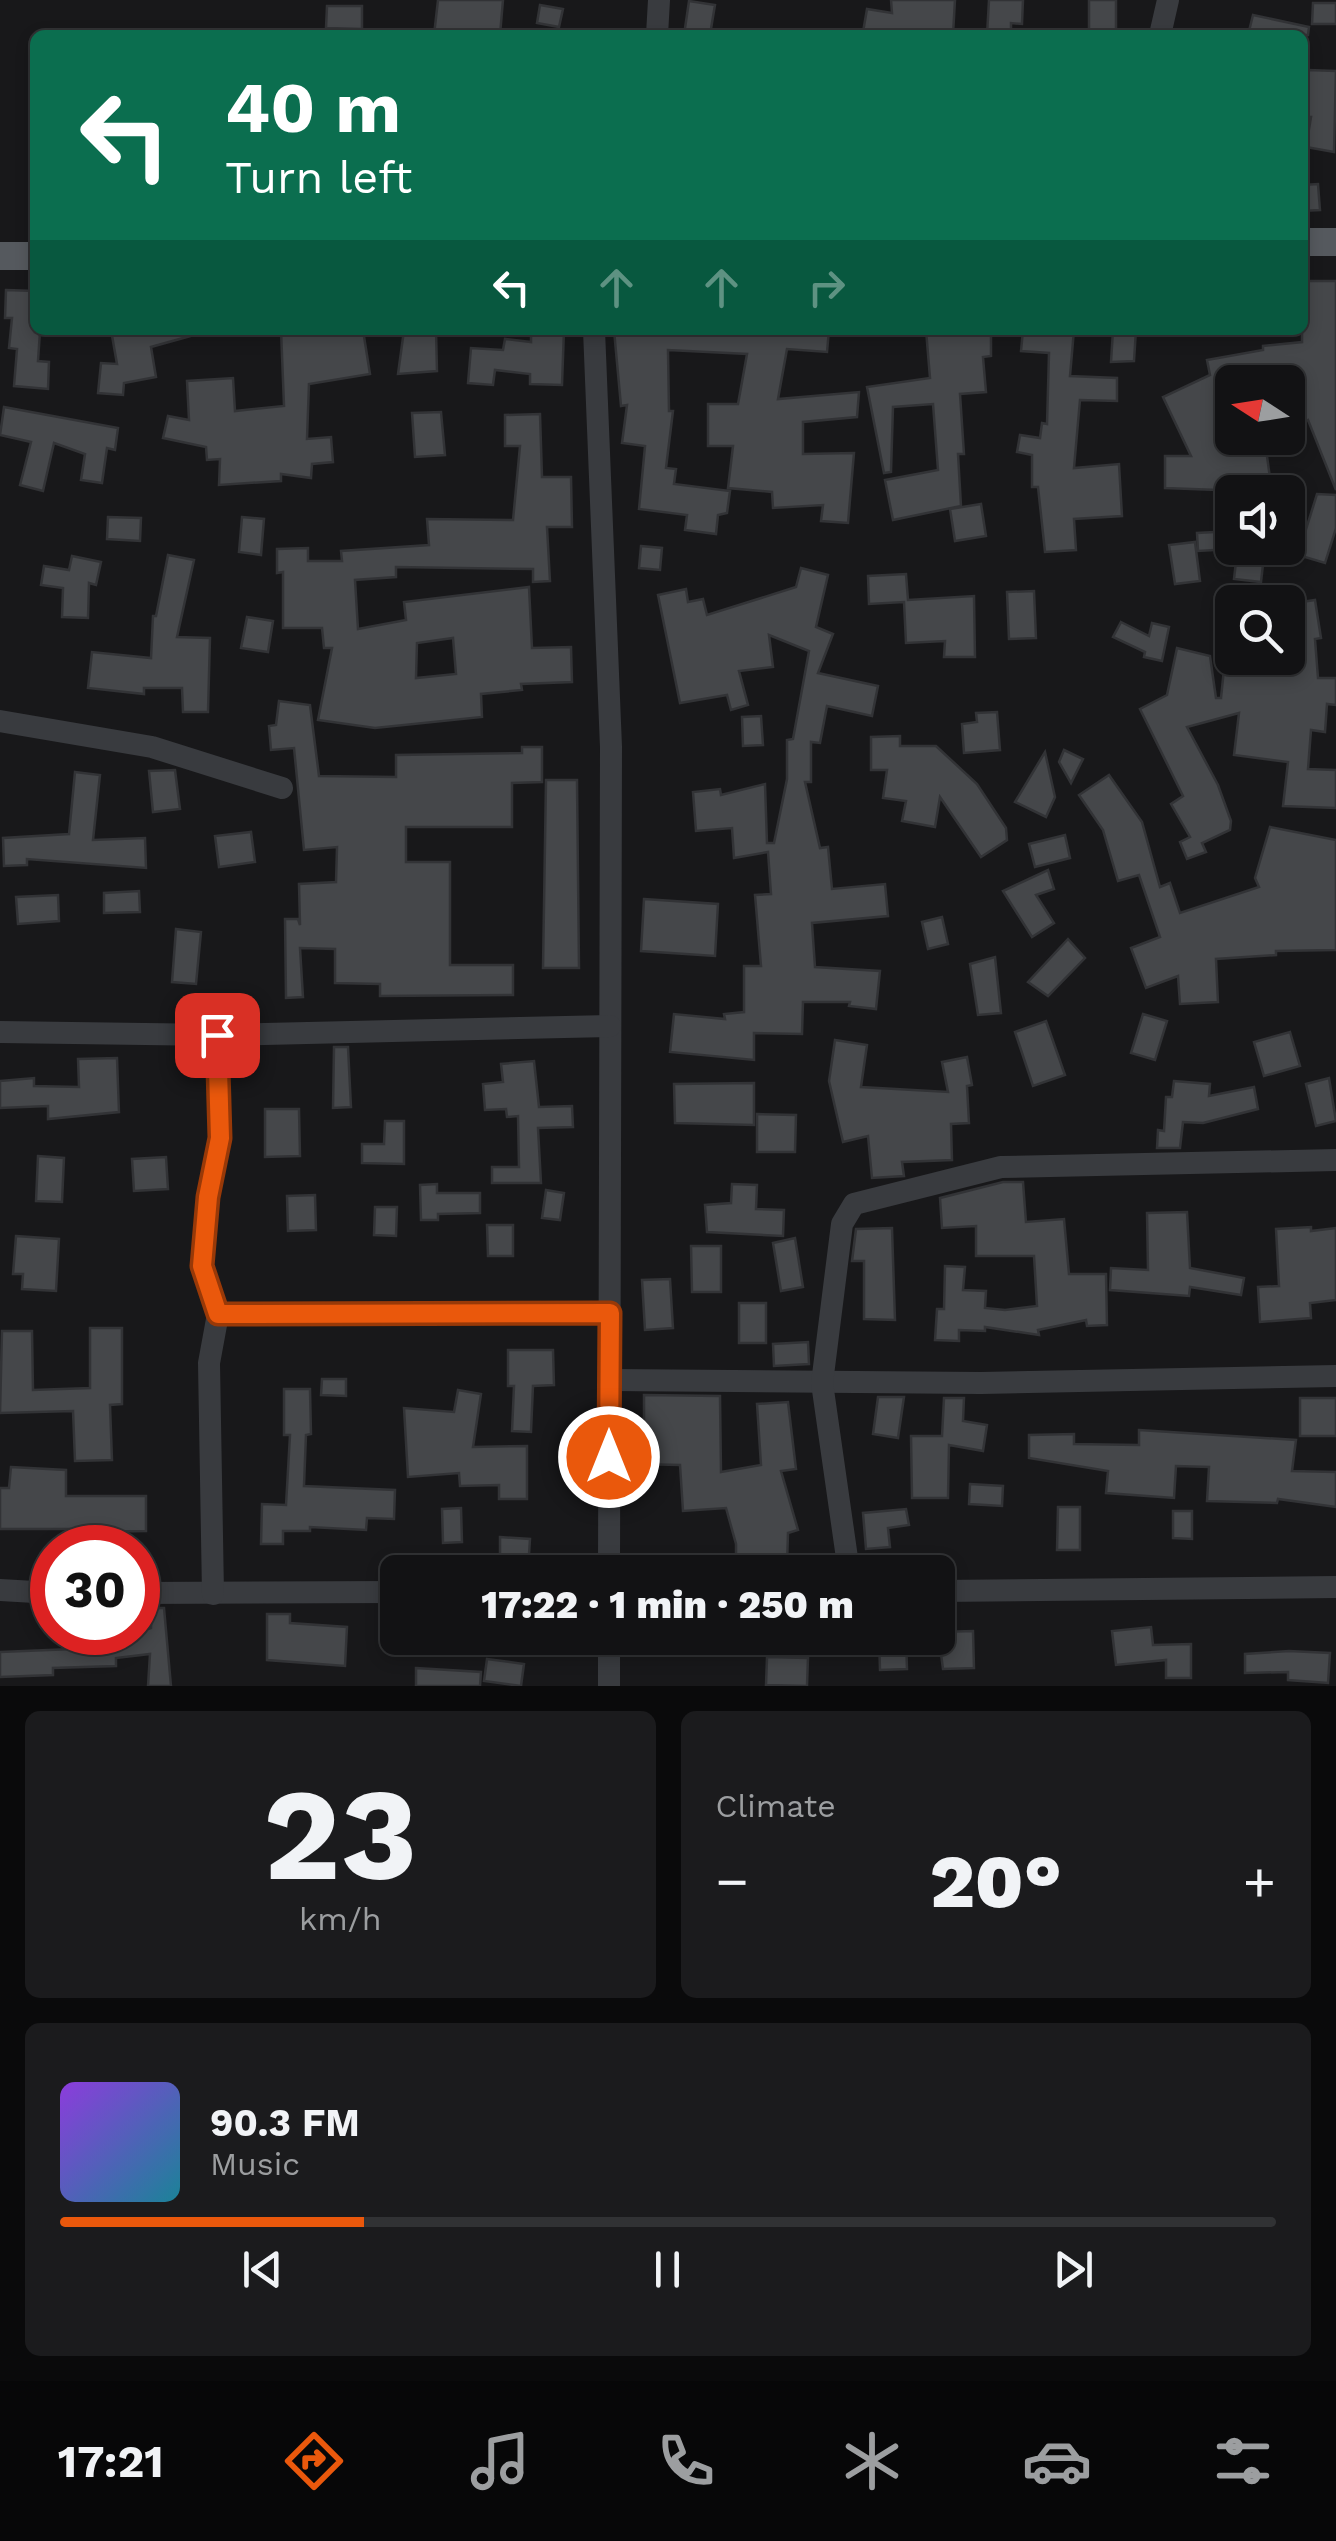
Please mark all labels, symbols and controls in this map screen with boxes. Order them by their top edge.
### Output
text: 40 m [225,67,401,149]
icon: left [60,70,190,200]
text: Turn left [225,151,412,204]
icon: left [484,260,539,315]
icon: ahead [589,260,644,315]
icon: ahead [694,260,749,315]
icon: right [799,260,854,315]
north arrow [1215,365,1305,455]
map controls [1215,365,1305,675]
button: sound [1215,475,1305,565]
button: search [1215,585,1305,675]
pin [175,993,260,1078]
icon: arrive [190,1008,245,1063]
position arrow [557,1405,661,1509]
speed limit sign: 30 [30,1525,160,1655]
text: 17:22 · 1 min · 250 m [481,1583,854,1627]
text: 23 [263,1758,418,1911]
text: Climate [716,1787,836,1825]
text: 20° [930,1837,1062,1925]
text: − [716,1849,749,1913]
text: + [1243,1849,1276,1913]
text: km/h [299,1900,381,1938]
text: 90.3 FM [210,2101,360,2145]
text: Music [210,2145,300,2183]
icon: previous [235,2242,290,2297]
icon: pause [640,2242,695,2297]
icon: next [1046,2242,1101,2297]
icon: directions [279,2426,349,2496]
icon: music [465,2426,535,2496]
icon: phone [651,2426,721,2496]
icon: climate [837,2426,907,2496]
icon: car [1022,2426,1092,2496]
icon: filters [1208,2426,1278,2496]
text: 17:21 [58,2435,164,2488]

